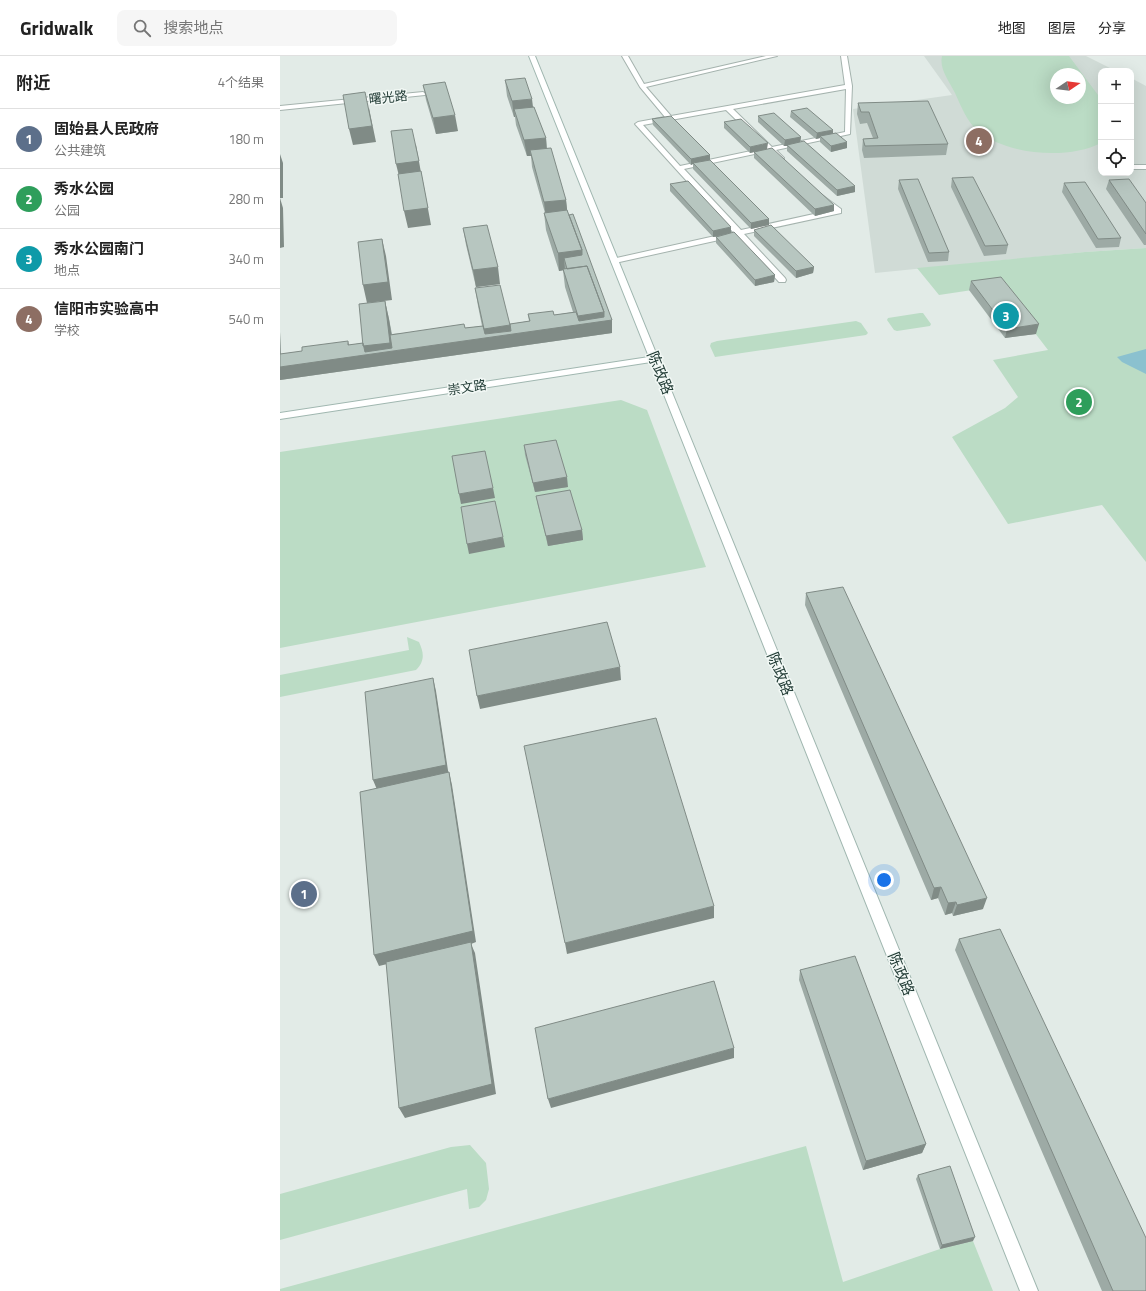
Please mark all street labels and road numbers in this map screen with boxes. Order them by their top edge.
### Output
street label: 曙光路 [368,85,408,109]
street label: 陈政路 [641,348,680,398]
street label: 崇文路 [446,374,488,400]
street label: 陈政路 [761,649,800,699]
street label: 陈政路 [882,949,921,999]

